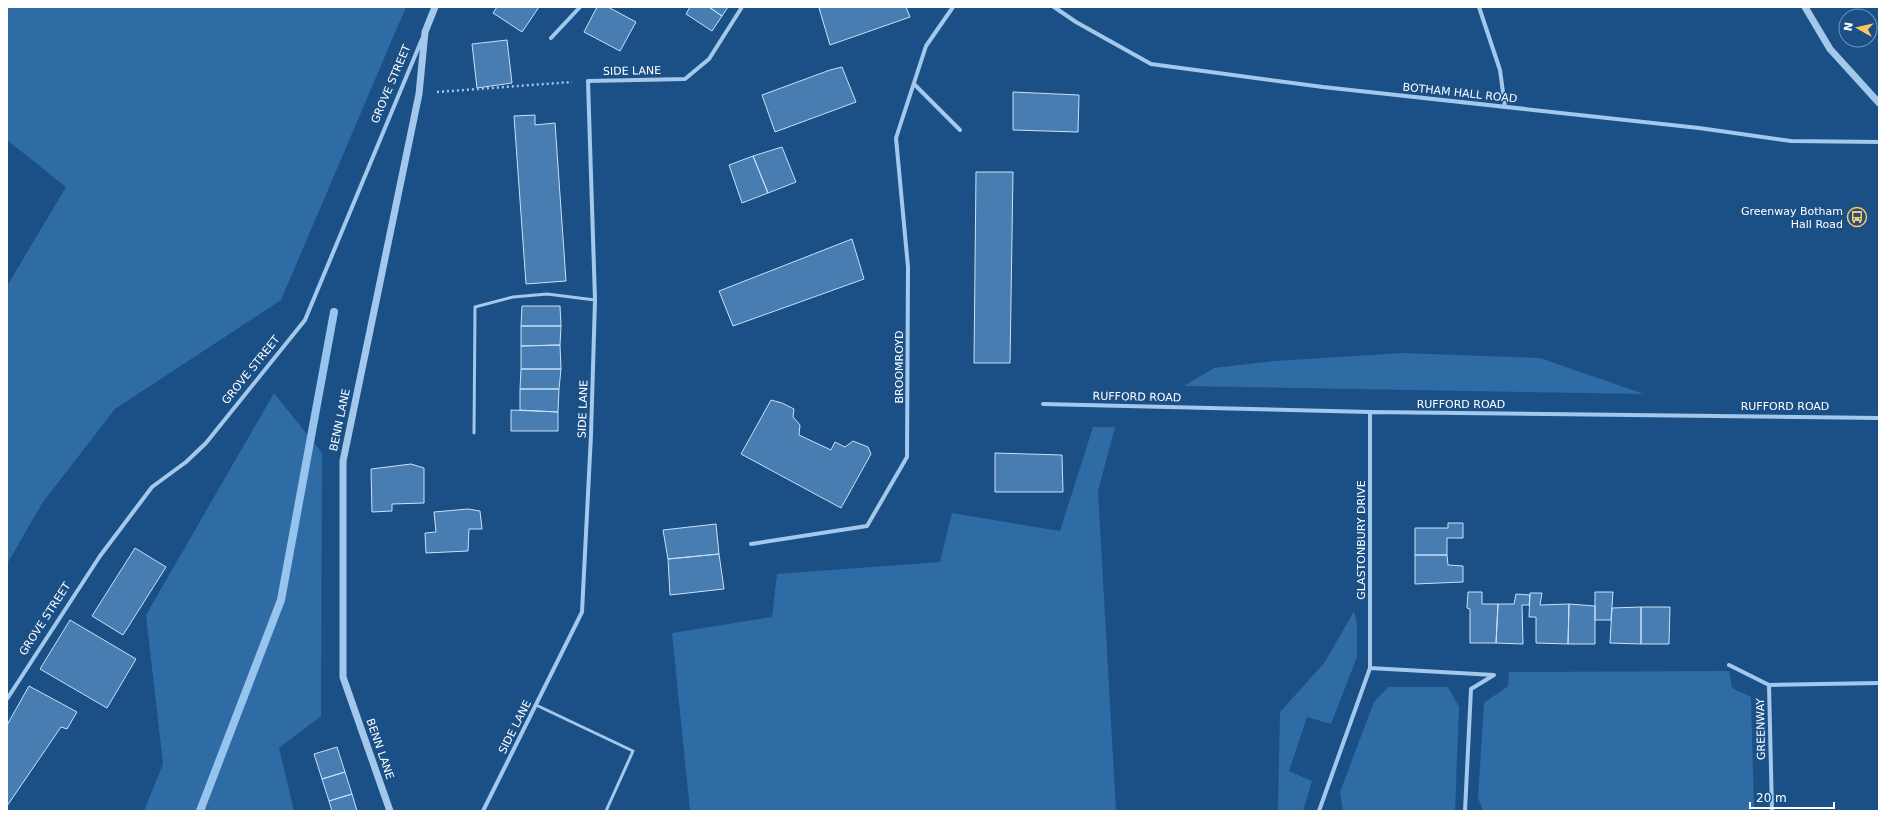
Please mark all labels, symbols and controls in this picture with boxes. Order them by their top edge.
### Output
north arrow [1838,8,1878,48]
text: N [1842,21,1856,32]
street label: GROVE STREET [368,42,414,125]
street label: SIDE LANE [603,64,661,78]
street label: BOTHAM HALL ROAD [1402,81,1518,105]
place label: Greenway Botham Hall Road [1741,205,1843,231]
bus stop icon: Greenway Botham Hall Road [1846,206,1868,228]
street label: BROOMROYD [893,331,906,403]
street label: GROVE STREET [219,333,283,407]
street label: SIDE LANE [575,380,591,438]
street label: BENN LANE [327,388,353,452]
street label: RUFFORD ROAD [1093,390,1181,404]
street label: RUFFORD ROAD [1417,398,1505,411]
street label: RUFFORD ROAD [1741,400,1829,413]
street label: GLASTONBURY DRIVE [1355,480,1368,600]
street label: GROVE STREET [17,580,74,658]
street label: SIDE LANE [496,698,534,756]
street label: GREENWAY [1754,698,1768,760]
street label: BENN LANE [364,717,397,781]
scale bar [1750,784,1834,810]
text: 20 m [1756,791,1787,805]

